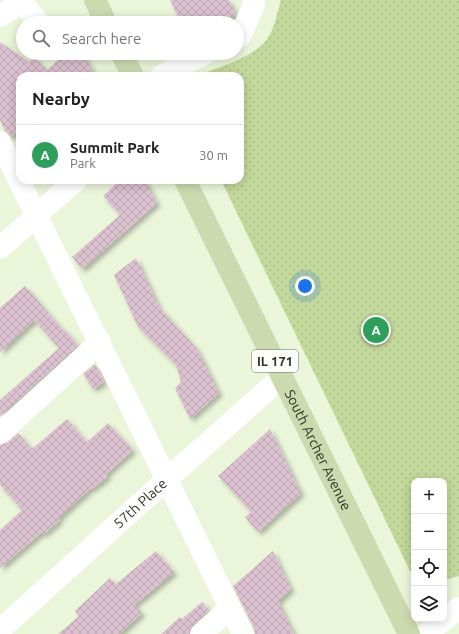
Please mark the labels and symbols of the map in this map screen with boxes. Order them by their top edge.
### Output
your location [295,276,315,296]
pin: A [363,315,389,345]
road number: IL 171 [252,350,298,372]
street label: South Archer Avenue [282,387,355,513]
street label: 57th Place [110,475,170,531]

